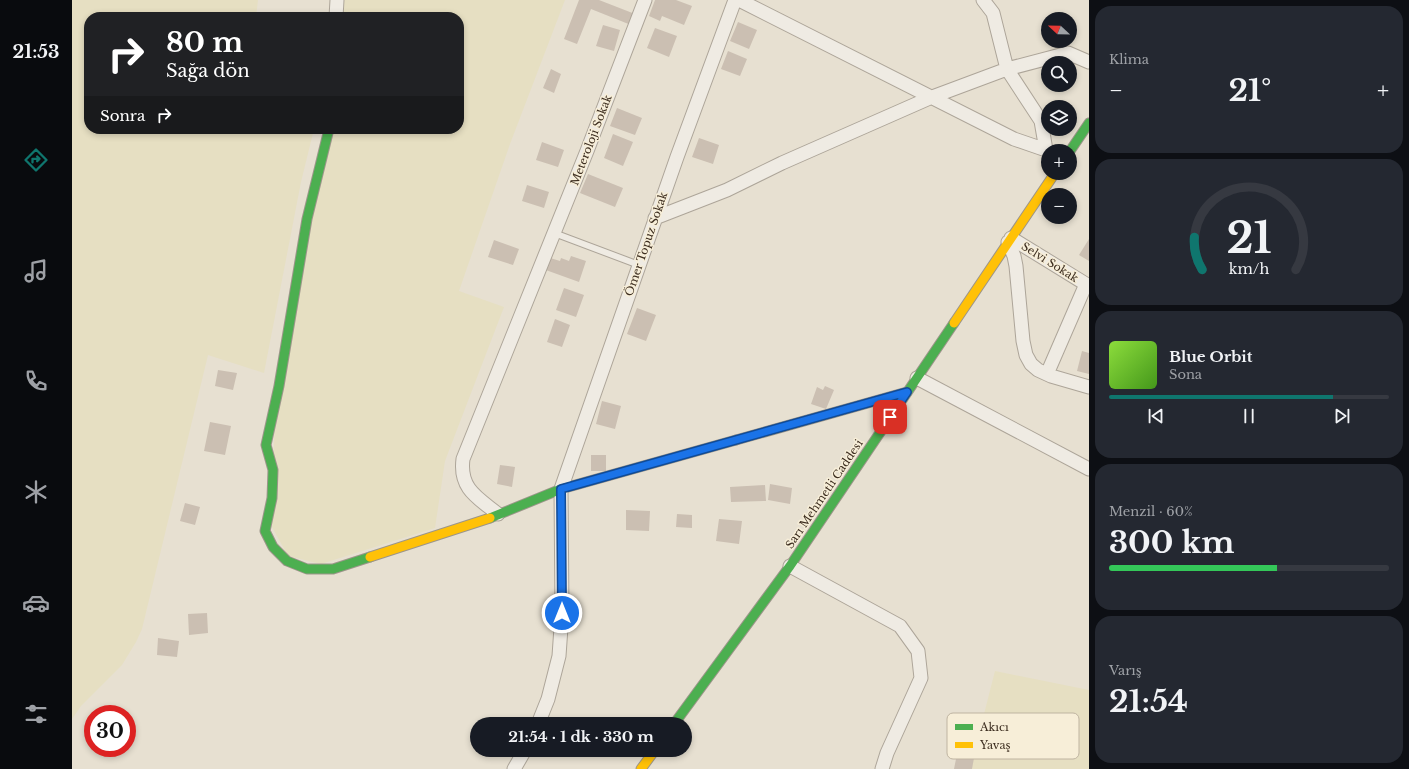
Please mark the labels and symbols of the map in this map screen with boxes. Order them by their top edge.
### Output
north arrow [1041,12,1077,48]
street label: Meteroloji Sokak [567,93,615,187]
street label: Ömer Topuz Sokak [622,190,670,298]
street label: Selvi Sokak [1019,239,1081,285]
pin [873,400,907,434]
street label: Sarı Mehmetli Caddesi [782,437,866,551]
position arrow [541,592,583,634]
speed limit sign: 30 [84,705,136,757]
legend [947,713,1079,759]
text: Akıcı [979,720,1009,734]
text: Yavaş [979,738,1011,752]

